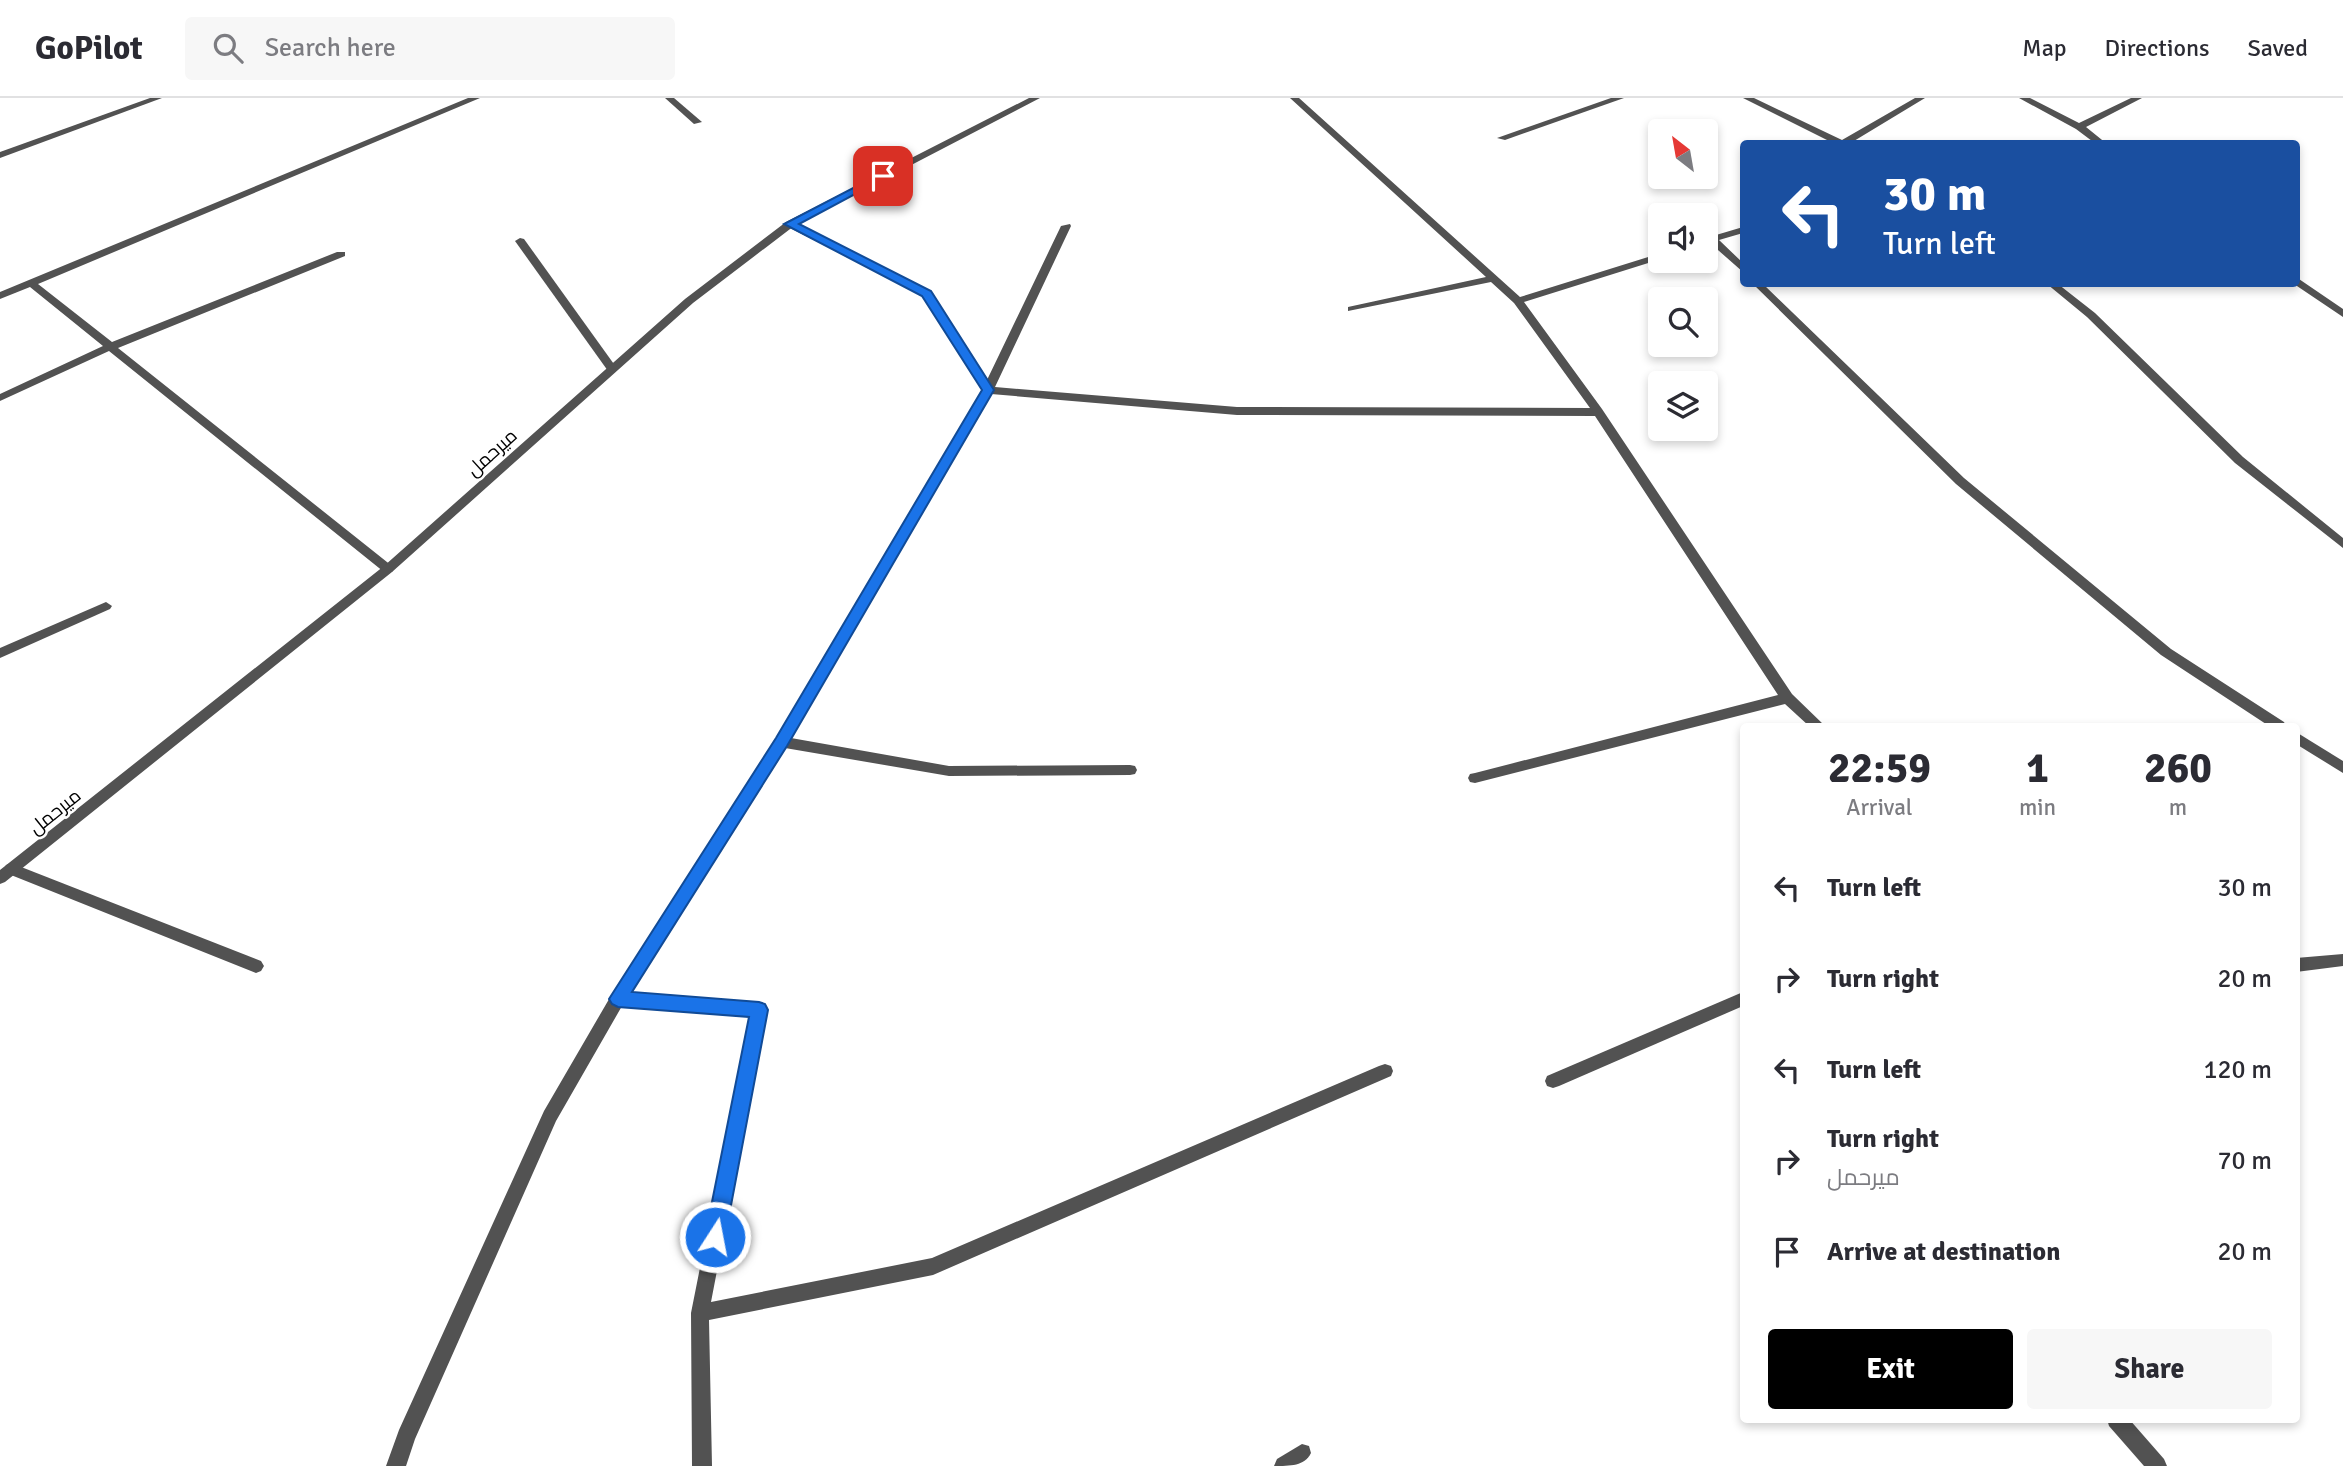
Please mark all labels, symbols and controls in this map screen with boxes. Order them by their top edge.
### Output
search box [185,17,675,80]
text: GoPilot [35,28,143,69]
icon: search [209,29,247,67]
text: Search here [265,32,396,64]
text: Map [2022,33,2067,63]
text: Directions [2105,33,2210,63]
text: Saved [2248,33,2308,63]
north arrow [1648,119,1718,189]
map controls [1648,119,1718,441]
pin [853,146,913,206]
icon: arrive [864,157,902,195]
text: 30 m [1883,164,1986,224]
icon: left [1768,168,1859,259]
button: sound [1648,203,1718,273]
text: Turn left [1883,224,1996,263]
button: search [1648,287,1718,357]
button: layers [1648,371,1718,441]
street label: میرحمل [462,424,522,482]
text: 22:59 [1828,743,1931,794]
text: 1 [2026,743,2049,794]
text: 260 [2144,743,2212,794]
street label: میرحمل [24,784,86,840]
text: Arrival [1846,793,1913,822]
text: min [2019,793,2056,822]
text: m [2169,793,2187,822]
icon: left [1768,869,1806,907]
text: Turn left [1827,872,1921,904]
text: 30 m [2217,872,2272,904]
icon: right [1768,960,1806,998]
text: Turn right [1827,963,1939,995]
text: 20 m [2217,963,2272,995]
icon: left [1768,1051,1806,1089]
text: Turn left [1827,1054,1921,1086]
text: 120 m [2203,1054,2272,1086]
text: Turn right [1827,1123,1939,1155]
icon: right [1768,1142,1806,1180]
text: 70 m [2217,1145,2272,1177]
text: میرحمل [1827,1163,1900,1192]
position arrow [678,1200,752,1274]
icon: arrive [1768,1233,1806,1271]
text: Arrive at destination [1827,1236,2060,1268]
text: 20 m [2217,1236,2272,1268]
button: Exit [1768,1329,2013,1409]
button: Share [2027,1329,2272,1409]

